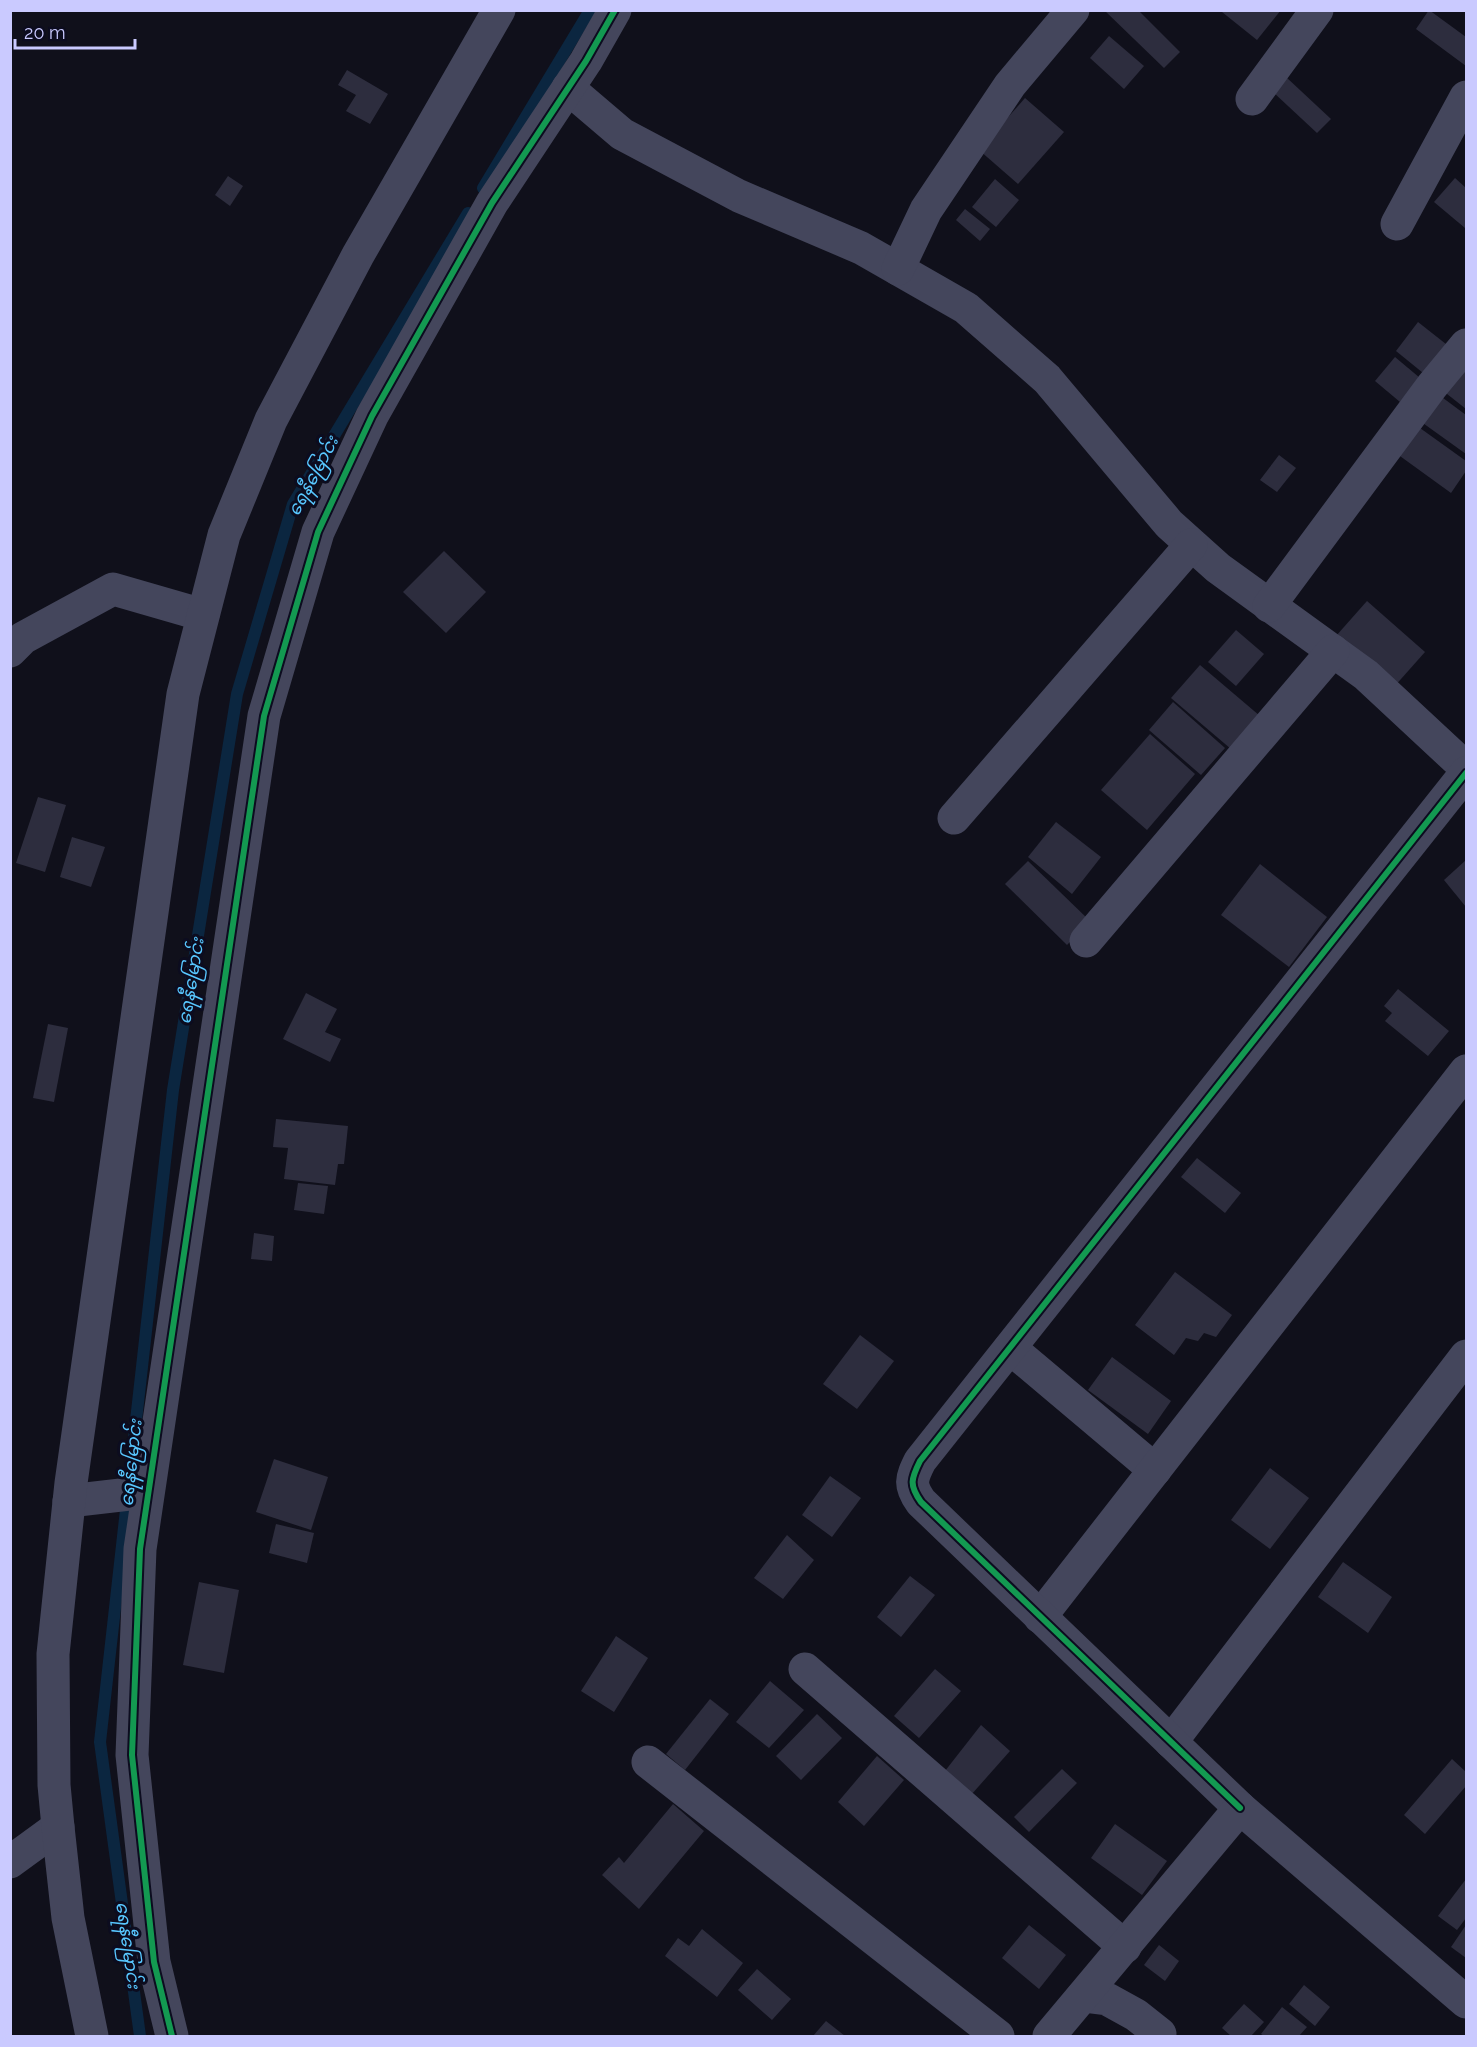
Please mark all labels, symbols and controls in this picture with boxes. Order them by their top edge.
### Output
scale bar [15,12,135,50]
text: 20 m [24,22,66,43]
water label: ရေနီမြောင်း [281,430,348,522]
water label: ရေနီမြောင်း [171,934,213,1026]
water label: ရေနီမြောင်း [114,1416,151,1508]
water label: ရေနီမြောင်း [107,1900,147,1992]

